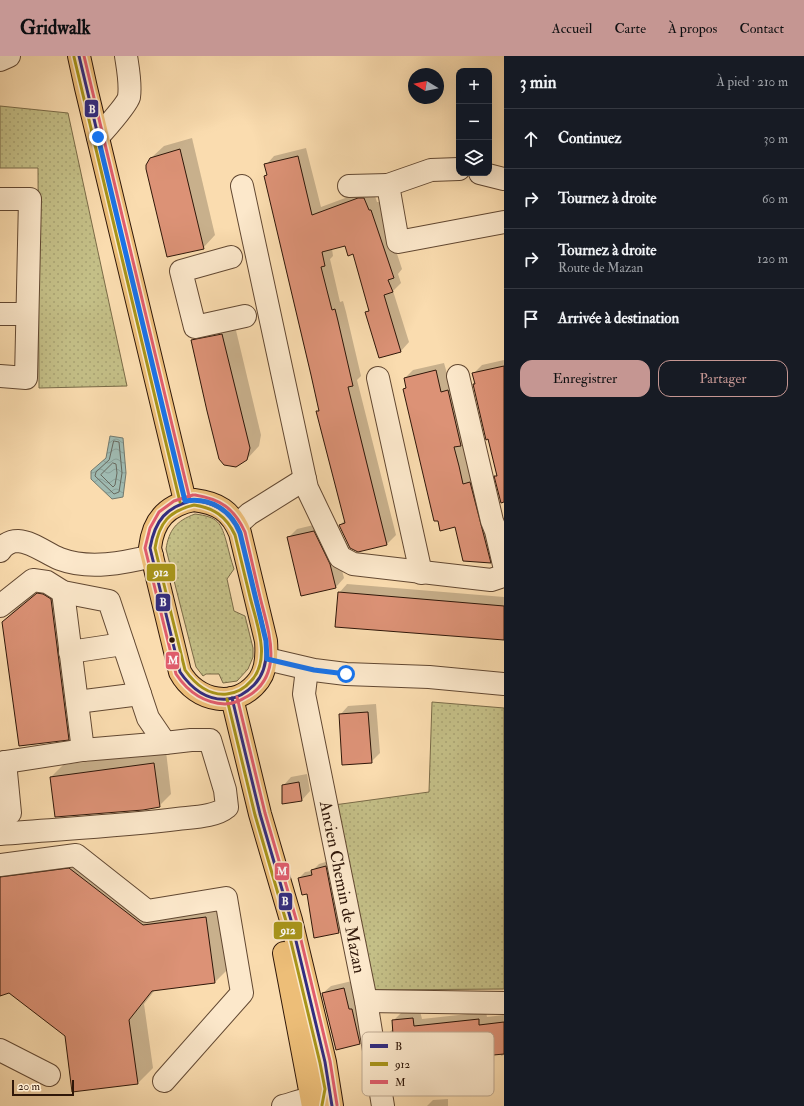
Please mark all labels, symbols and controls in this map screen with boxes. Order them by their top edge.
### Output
text: Gridwalk [20,16,91,40]
text: Accueil [552,20,592,37]
text: Carte [614,20,646,37]
text: À propos [668,20,717,37]
text: Contact [739,20,784,37]
north arrow [408,68,444,104]
map controls [456,68,492,176]
button: + [456,68,492,104]
text: 3 min [520,72,557,93]
text: À pied · 210 m [717,74,788,90]
line badge: B [84,99,99,118]
text: B [88,103,96,116]
button: − [456,104,492,140]
route end [89,128,107,146]
icon: ahead [520,128,542,150]
text: Continuez [558,129,622,148]
text: 30 m [764,131,788,147]
button: layers [456,140,492,176]
icon: right [520,188,542,210]
text: Tournez à droite [558,189,657,208]
text: 60 m [762,191,788,207]
text: Tournez à droite [558,241,657,260]
icon: right [520,248,542,270]
text: 120 m [757,251,788,267]
text: Route de Mazan [558,260,643,276]
icon: arrive [520,308,542,330]
text: Arrivée à destination [558,309,679,328]
button: Enregistrer [520,360,650,397]
button: Partager [658,360,788,397]
line badge: 912 [146,563,176,582]
text: 912 [152,566,169,579]
line badge: B [155,593,171,612]
text: B [159,596,167,609]
unlabelled marker [167,635,177,645]
line badge: M [165,651,180,670]
text: M [167,654,179,667]
route start [337,665,355,683]
street label: Ancien Chemin de Mazan [315,798,371,975]
line badge: M [274,862,290,881]
text: M [276,865,288,878]
line badge: B [278,892,293,911]
text: B [281,895,289,908]
line badge: 912 [273,921,303,940]
text: 912 [279,924,296,937]
legend [362,1032,494,1096]
text: B [395,1040,402,1053]
text: 912 [394,1058,411,1071]
text: M [395,1076,406,1089]
scale bar [12,1078,74,1097]
text: 20 m [18,1080,40,1093]

